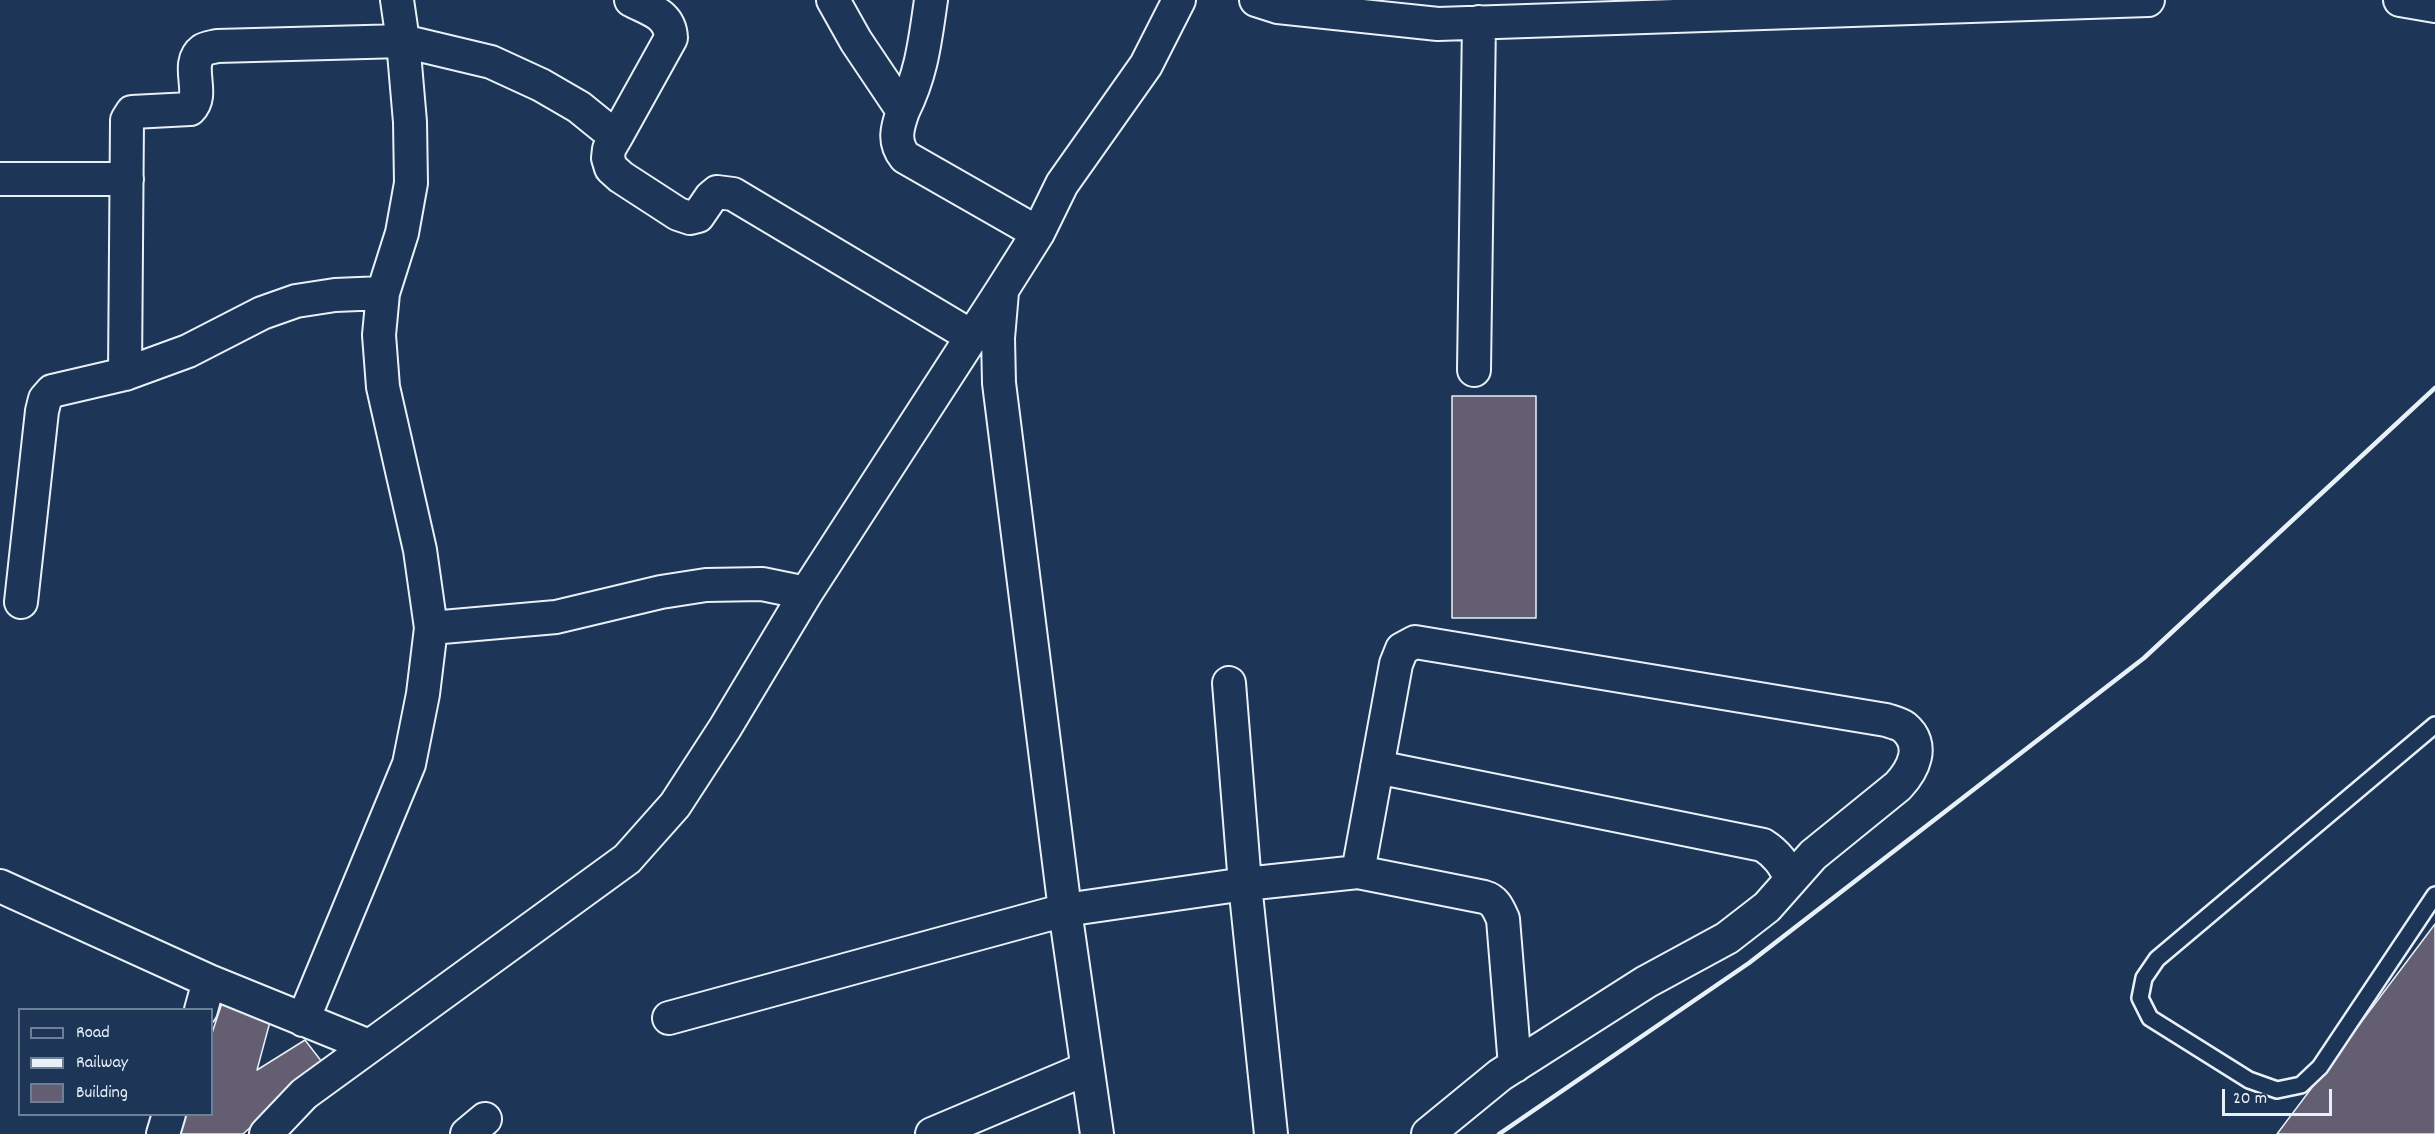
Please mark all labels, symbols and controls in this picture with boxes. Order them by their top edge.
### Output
legend [18,1008,213,1116]
text: Road [76,1021,110,1046]
text: Railway [76,1051,128,1076]
scale bar [2225,1077,2334,1115]
text: Building [76,1081,128,1106]
text: 20 m [2233,1087,2267,1112]

